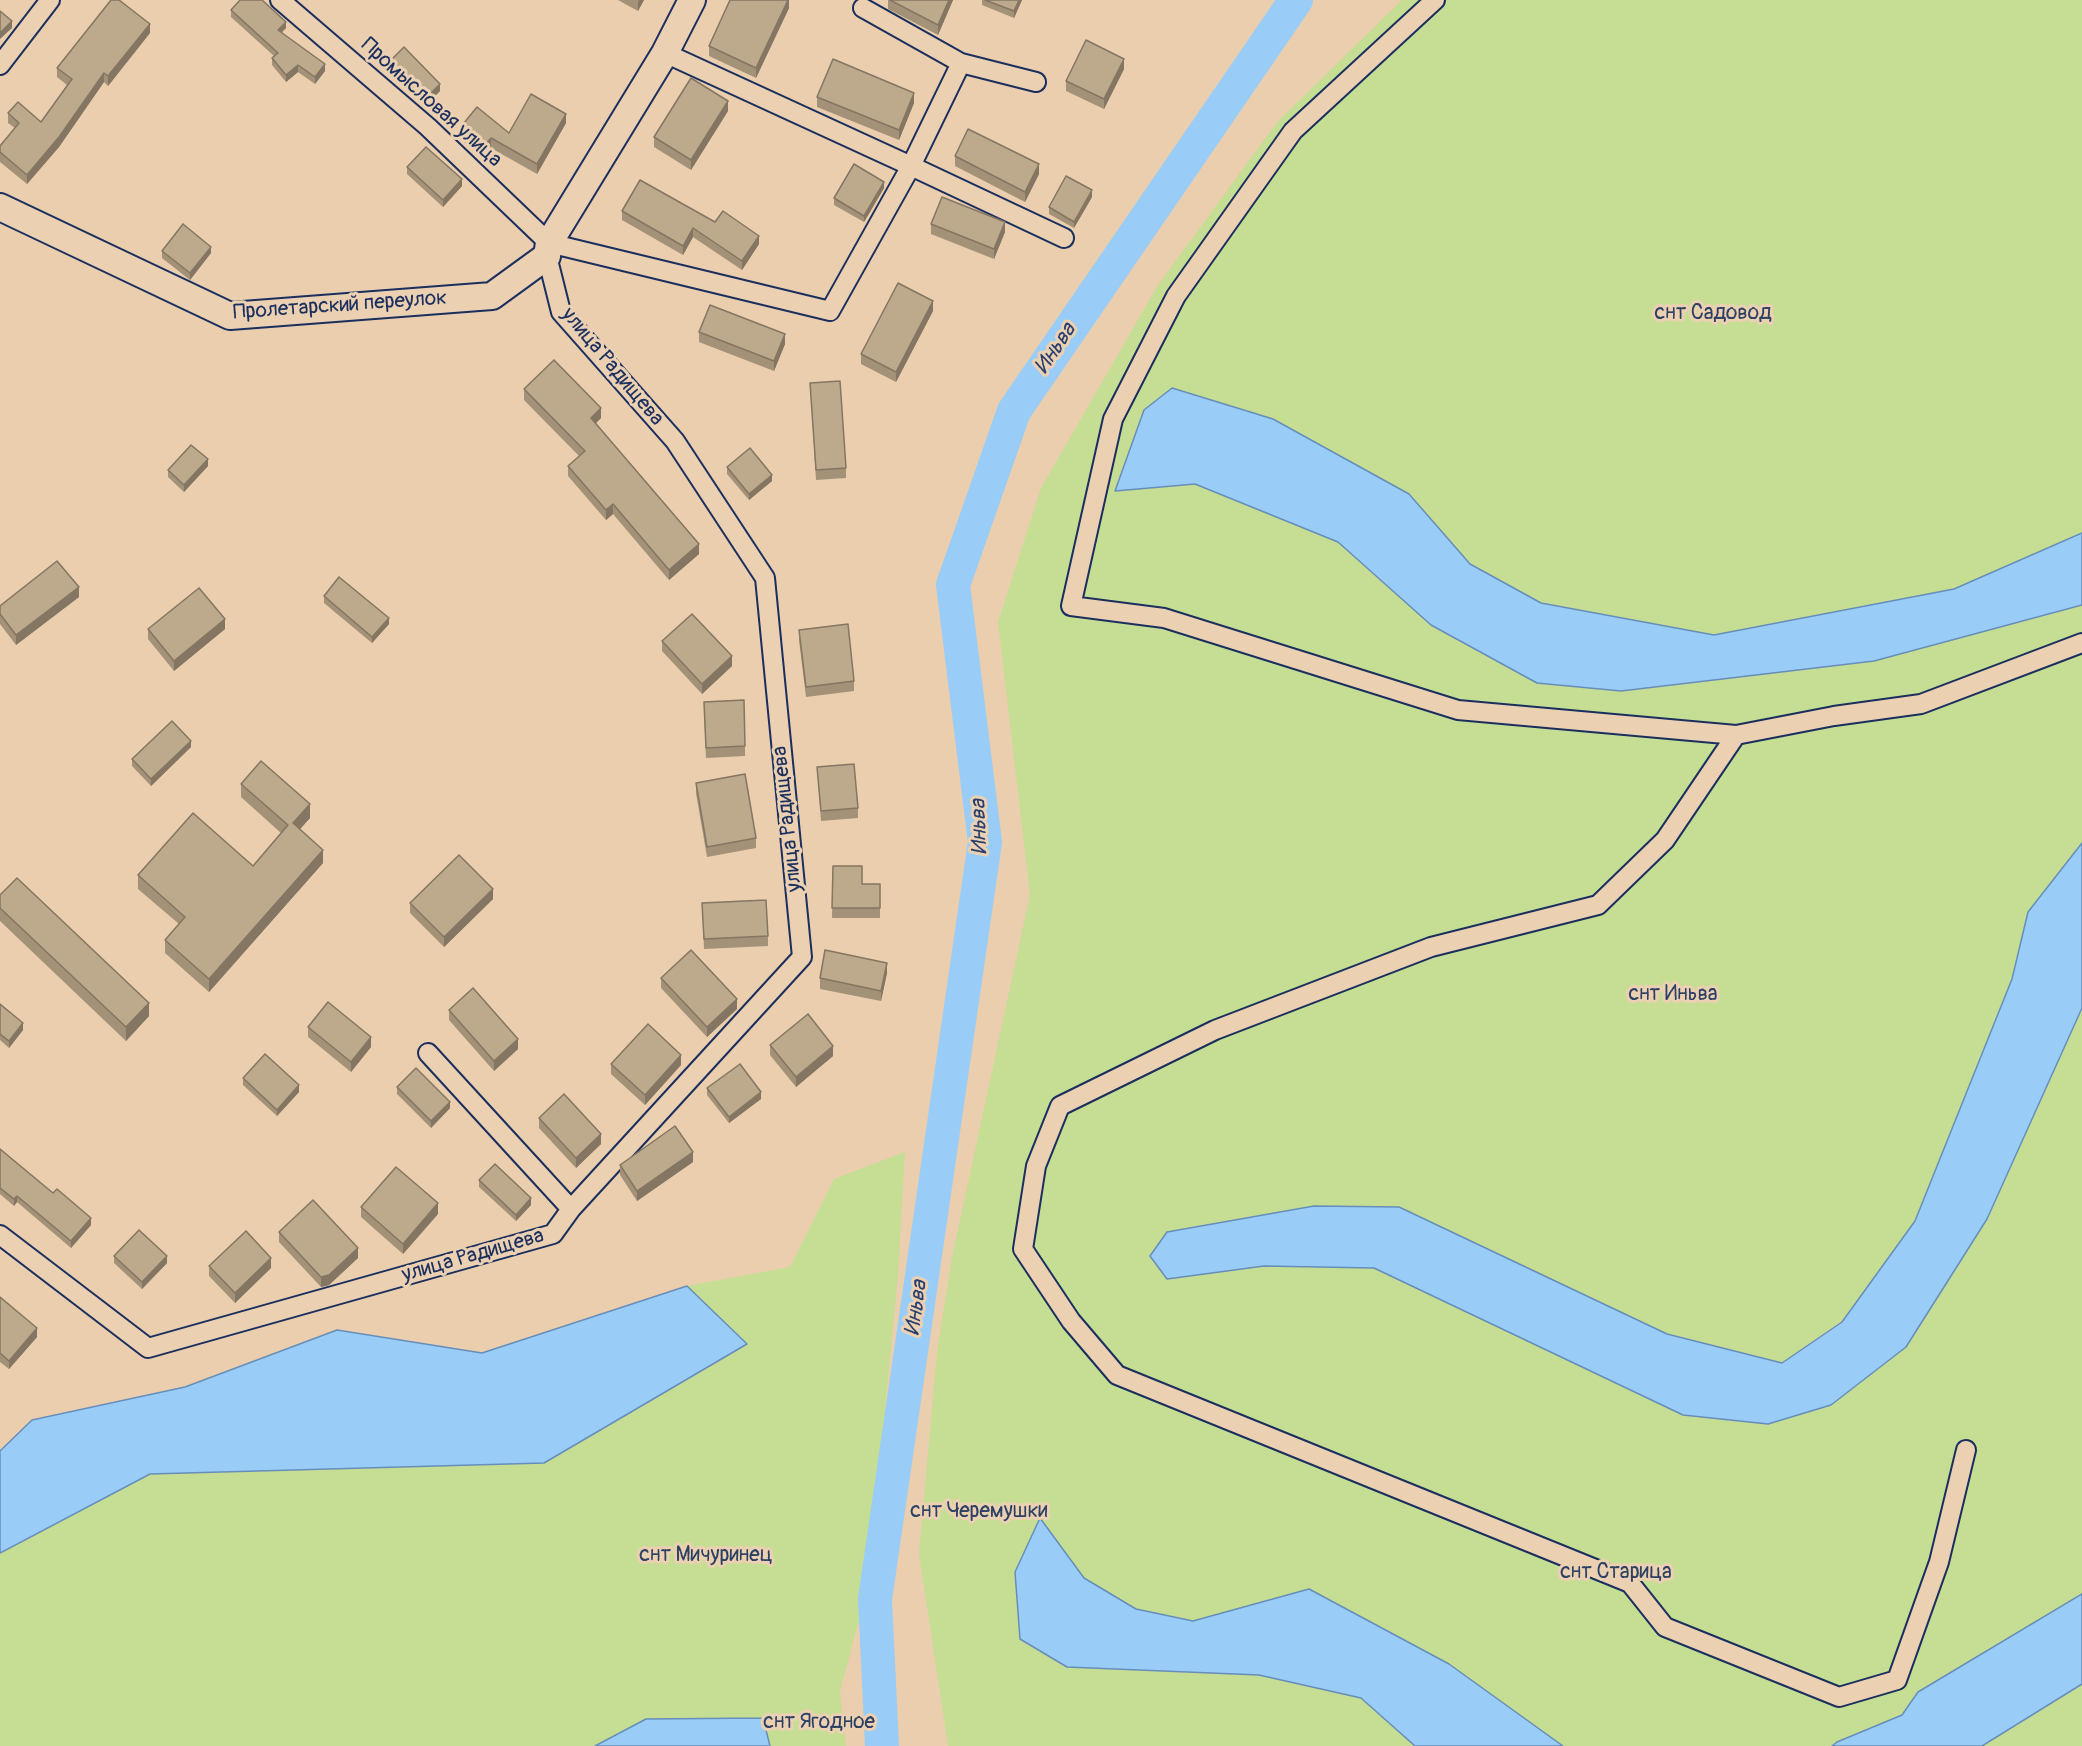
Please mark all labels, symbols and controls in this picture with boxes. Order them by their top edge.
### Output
street label: Промысловая улица [355,33,507,173]
street label: Пролетарский переулок [232,286,448,326]
park label: снт Садовод [1654,301,1772,327]
street label: улица Радищева [555,303,669,431]
water label: Иньва [1030,319,1082,379]
street label: улица Радищева [768,745,808,893]
water label: Иньва [966,799,994,855]
park label: снт Иньва [1628,982,1718,1008]
street label: улица Радищева [399,1224,547,1288]
water label: Иньва [900,1279,934,1337]
park label: снт Черемушки [910,1499,1048,1525]
park label: снт Мичуринец [639,1543,773,1569]
park label: снт Старица [1560,1560,1672,1586]
park label: снт Ягодное [763,1710,875,1736]

